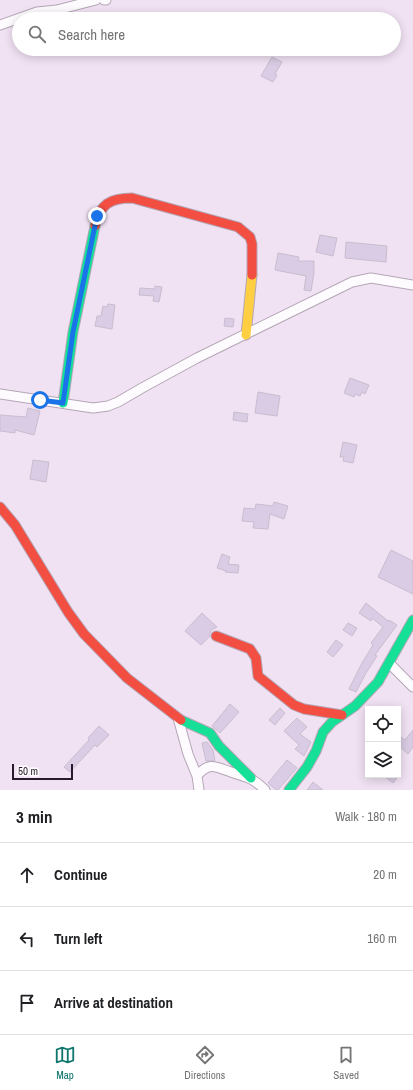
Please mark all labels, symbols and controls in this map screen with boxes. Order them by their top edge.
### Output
search box [12,12,401,56]
icon: search [26,23,48,45]
text: Search here [58,24,125,45]
route end [88,207,106,225]
route start [31,391,49,409]
map controls [365,706,401,778]
button: locate [365,706,401,742]
button: layers [365,742,401,778]
scale bar [12,762,73,781]
text: 50 m [18,764,38,778]
text: 3 min [16,805,52,828]
text: Walk · 180 m [335,808,397,825]
icon: ahead [16,864,38,886]
text: Continue [54,864,107,885]
text: 20 m [373,866,397,883]
icon: left [16,928,38,950]
text: Turn left [54,928,102,949]
text: 160 m [367,930,397,947]
icon: arrive [16,992,38,1014]
text: Arrive at destination [54,992,173,1013]
tab: Map [54,1044,76,1082]
tab: Directions [184,1044,225,1082]
tab: Saved [333,1044,359,1082]

